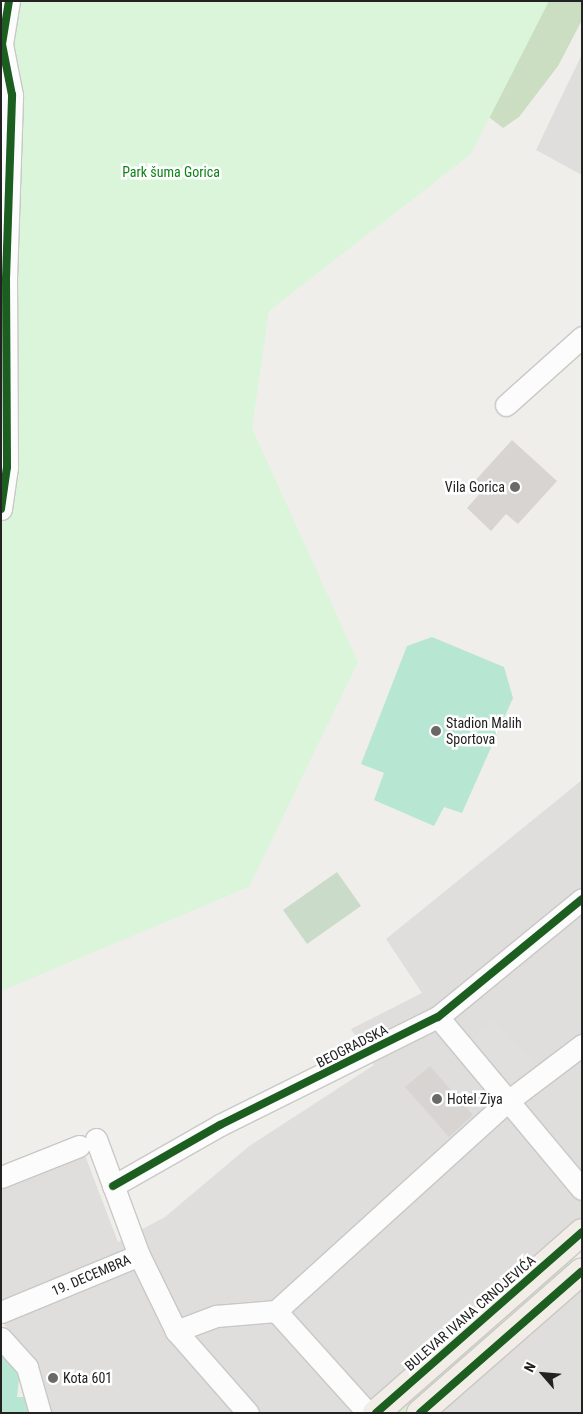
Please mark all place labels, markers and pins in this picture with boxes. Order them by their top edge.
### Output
place label: Vila Gorica [445,479,505,495]
marker: Vila Gorica [509,481,521,493]
place label: Stadion Malih Sportova [446,715,522,748]
marker: Stadion Malih Sportova [430,725,442,737]
place label: Hotel Ziya [447,1091,503,1107]
marker: Hotel Ziya [431,1093,443,1105]
place label: Kota 601 [63,1370,112,1386]
marker: Kota 601 [47,1372,59,1384]

